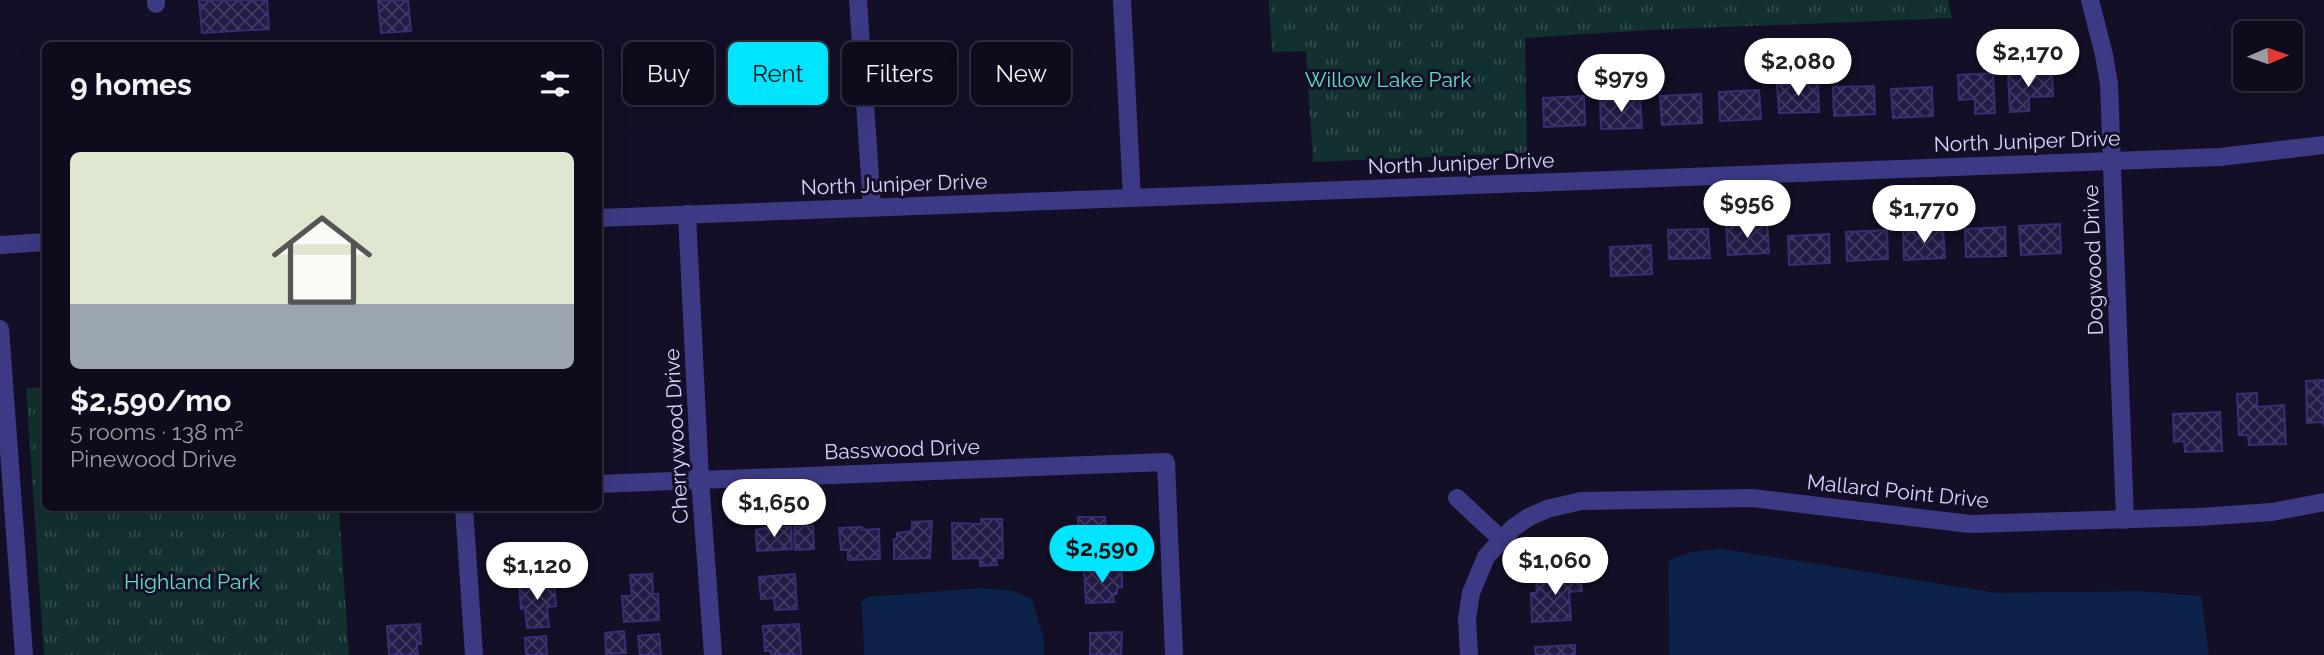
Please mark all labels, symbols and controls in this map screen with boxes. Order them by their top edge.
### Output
north arrow [2233,21,2303,91]
map controls [2233,21,2303,91]
pin: $2,170 [1971,29,2085,89]
pin: $2,080 [1741,38,1855,98]
text: $2,170 [1992,38,2064,65]
chip: Buy [623,42,714,105]
chip: Rent [728,42,828,105]
chip: Filters [842,42,957,105]
chip: New [971,42,1071,105]
text: $2,080 [1760,47,1836,74]
pin: $979 [1580,54,1662,114]
text: $979 [1594,63,1648,90]
icon: filters [536,65,574,103]
text: 9 homes [70,67,192,102]
park label: Willow Lake Park [1305,67,1471,92]
street label: North Juniper Drive [1933,125,2121,157]
street label: North Juniper Drive [1367,147,1555,179]
street label: North Juniper Drive [800,168,988,200]
pin: $956 [1706,180,1788,240]
street label: Dogwood Drive [2078,184,2108,336]
pin: $1,770 [1867,186,1981,245]
text: $956 [1720,189,1774,216]
text: $1,770 [1889,194,1959,221]
icon: home [259,197,385,323]
street label: Cherrywood Drive [659,348,693,524]
text: $2,590/mo [70,383,231,418]
text: 5 rooms · 138 m² [70,418,244,445]
street label: Basswood Drive [824,434,980,464]
text: Pinewood Drive [70,445,237,472]
street label: Mallard Point Drive [1806,469,1990,513]
pin: $1,650 [717,480,831,539]
text: $1,650 [738,488,810,515]
pin: $2,590 [1045,526,1159,585]
text: $2,590 [1065,534,1139,561]
pin: $1,060 [1498,538,1612,597]
pin: $1,120 [480,542,594,602]
text: $1,060 [1518,546,1592,573]
text: $1,120 [502,551,572,578]
park label: Highland Park [124,569,260,594]

